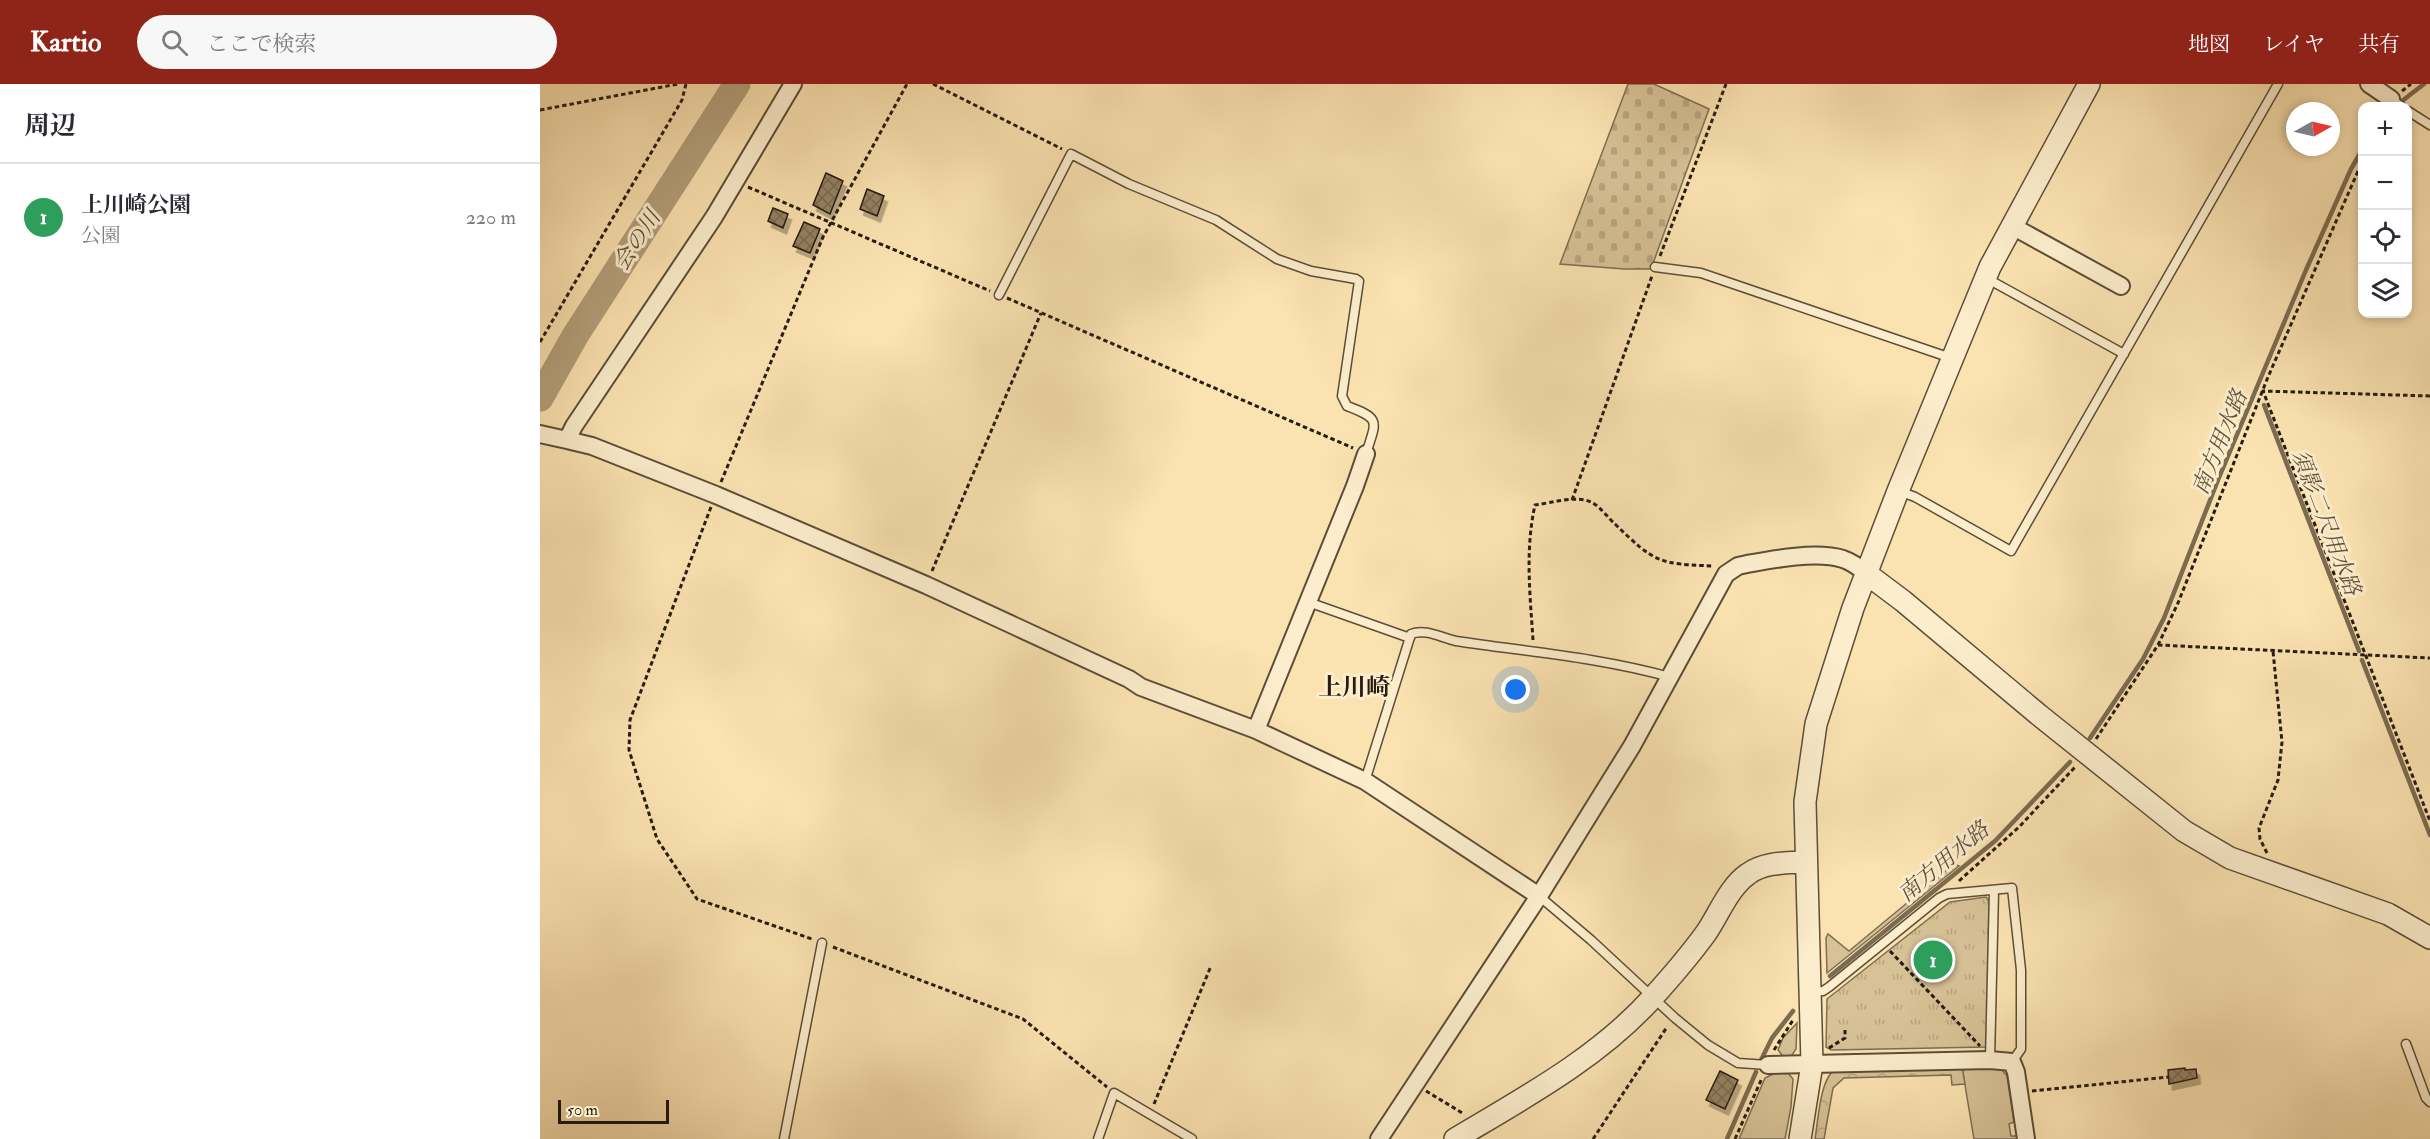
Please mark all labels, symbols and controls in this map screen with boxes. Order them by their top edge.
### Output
search box [137,15,557,69]
text: Kartio [30,25,101,60]
icon: search [158,26,191,59]
text: ここで検索 [206,30,316,58]
text: 地図 [2188,31,2230,58]
text: レイヤ [2263,31,2325,58]
text: 共有 [2358,31,2400,58]
north arrow [2286,102,2340,156]
map controls [2358,102,2412,318]
button: + [2358,102,2412,156]
text: 周辺 [24,110,76,142]
button: − [2358,156,2412,210]
text: 上川崎公園 [81,191,191,219]
water label: 会の川 [607,204,668,276]
text: 1 [40,205,47,230]
text: 220 m [466,205,516,230]
button: locate [2358,210,2412,264]
text: 公園 [81,223,121,248]
button: layers [2358,264,2412,318]
water label: 南方用水路 [2186,384,2254,499]
water label: 須影二尺用水路 [2285,445,2367,601]
district label: 上川崎 [1318,672,1390,703]
your location [1501,675,1530,704]
water label: 南方用水路 [1893,814,1996,908]
pin: 1 [1914,938,1952,982]
scale bar [558,1097,669,1124]
text: 50 m [567,1100,598,1120]

